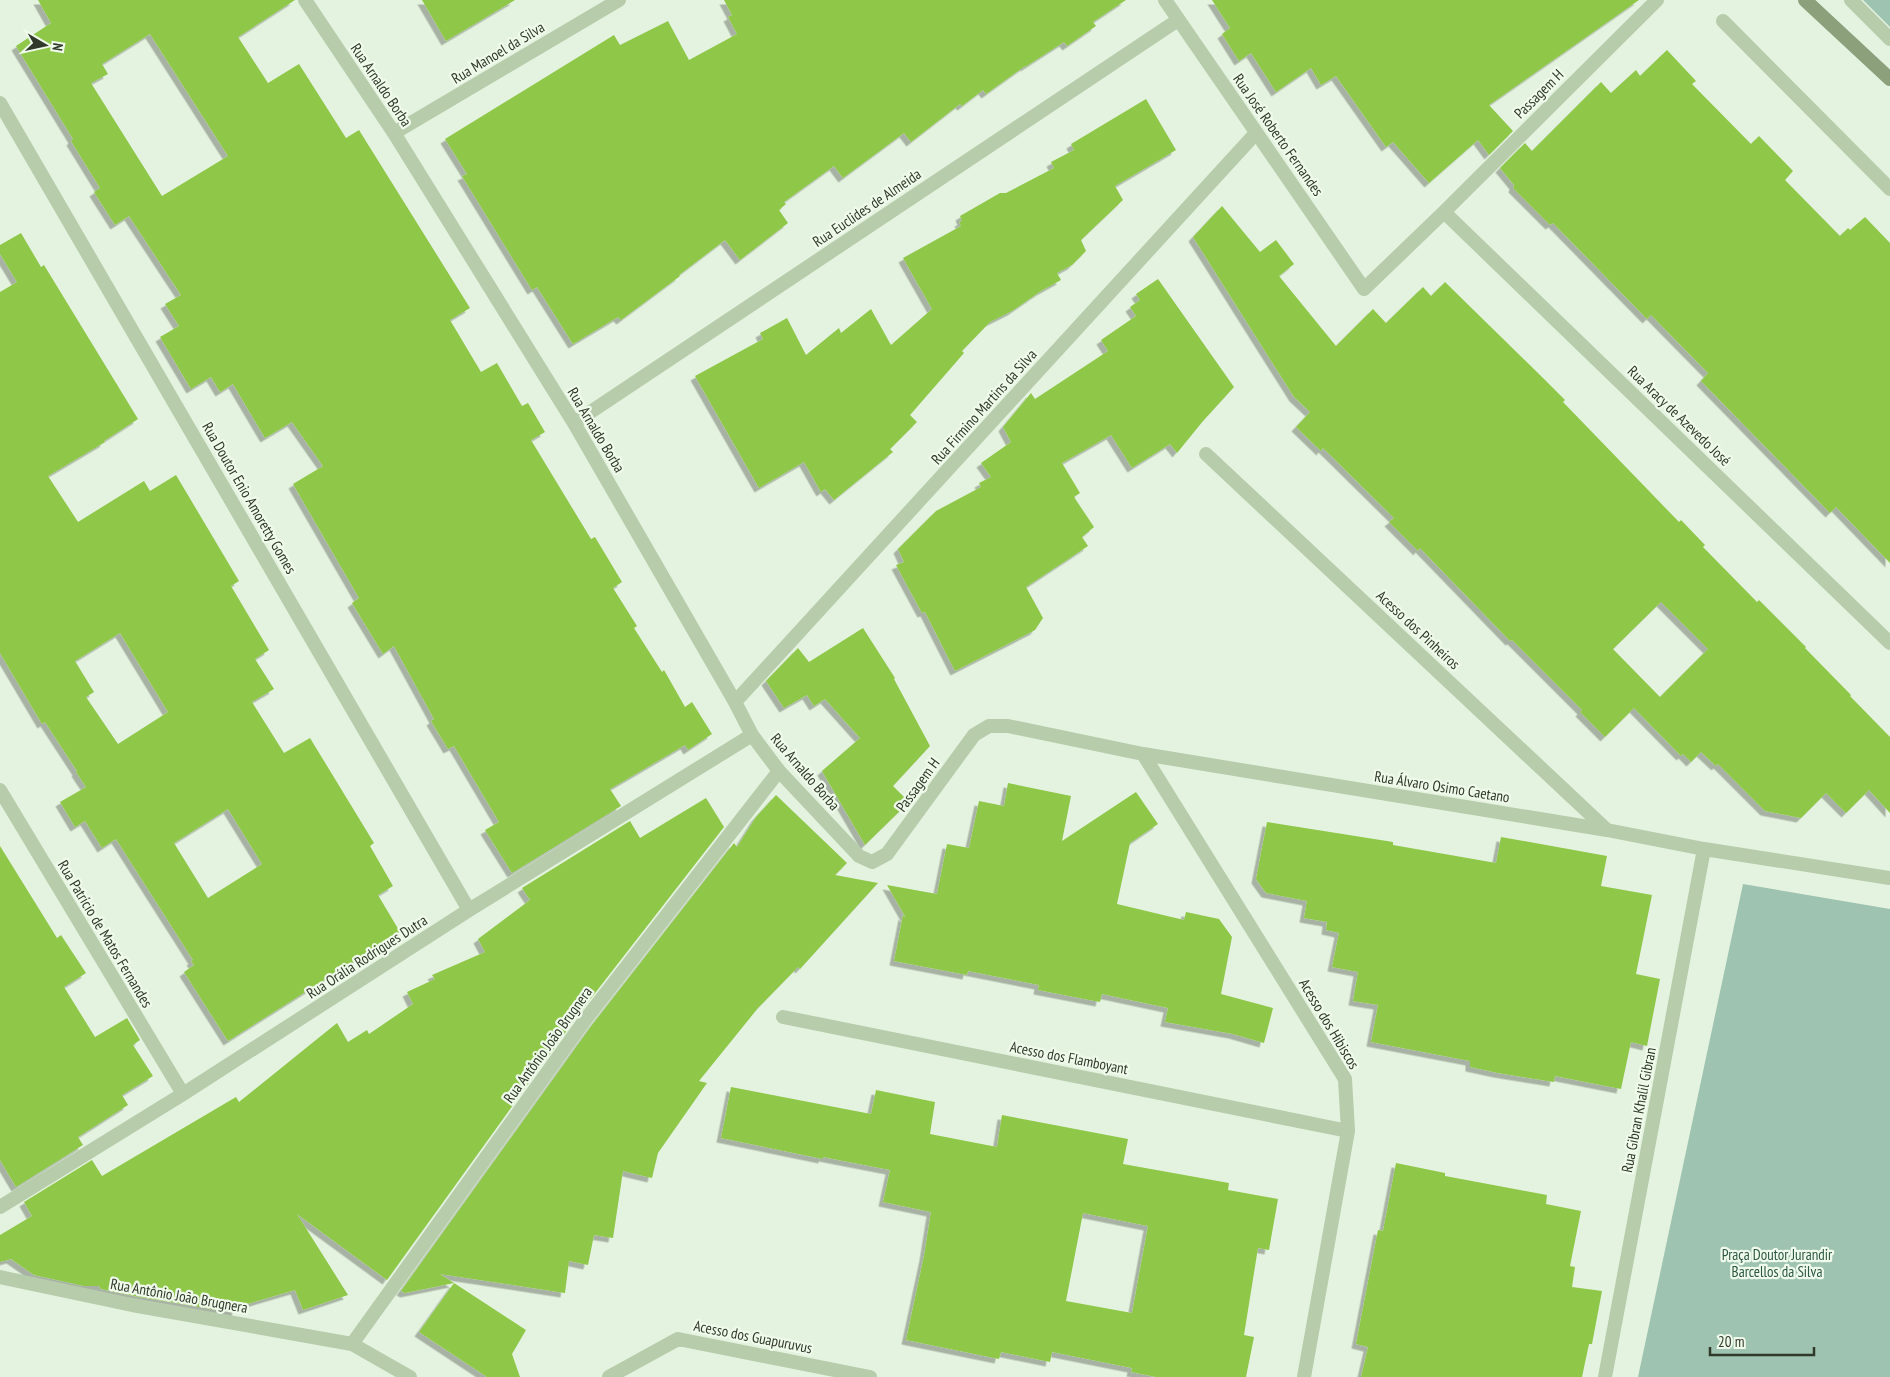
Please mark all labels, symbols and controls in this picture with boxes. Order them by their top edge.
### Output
street label: Rua Manoel da Silva [448,17,548,88]
north arrow [20,20,70,70]
street label: Rua Arnaldo Borba [347,40,416,130]
text: N [48,42,67,52]
street label: Passagem H [1510,65,1567,122]
street label: Rua José Roberto Fernandes [1229,70,1328,199]
street label: Rua Euclides de Almeida [809,164,925,251]
street label: Rua Firmino Martins da Silva [927,345,1040,468]
street label: Rua Aracy de Azevedo José [1624,361,1735,470]
street label: Rua Arnaldo Borba [564,384,629,476]
street label: Rua Doutor Enio Amoretty Gomes [198,418,301,577]
street label: Acesso dos Pinheiros [1373,586,1464,673]
street label: Rua Arnaldo Borba [767,729,844,814]
street label: Passagem H [892,754,944,815]
street label: Rua Álvaro Osimo Caetano [1373,766,1511,807]
street label: Rua Patrício de Matos Fernandes [54,857,157,1011]
street label: Rua Orália Rodrigues Dutra [303,910,431,1003]
street label: Acesso dos Hibiscos [1295,975,1364,1072]
street label: Rua Antônio João Brugnera [499,983,596,1107]
street label: Acesso dos Flamboyant [1008,1037,1130,1078]
street label: Rua Gibran Khalil Gibran [1617,1046,1660,1174]
park label: Praça Doutor Jurandir Barcellos da Silva [1722,1245,1833,1281]
street label: Rua Antônio João Brugnera [109,1274,249,1317]
street label: Acesso dos Guapuruvus [692,1316,814,1357]
scale bar [1710,1324,1814,1356]
text: 20 m [1718,1332,1744,1351]

